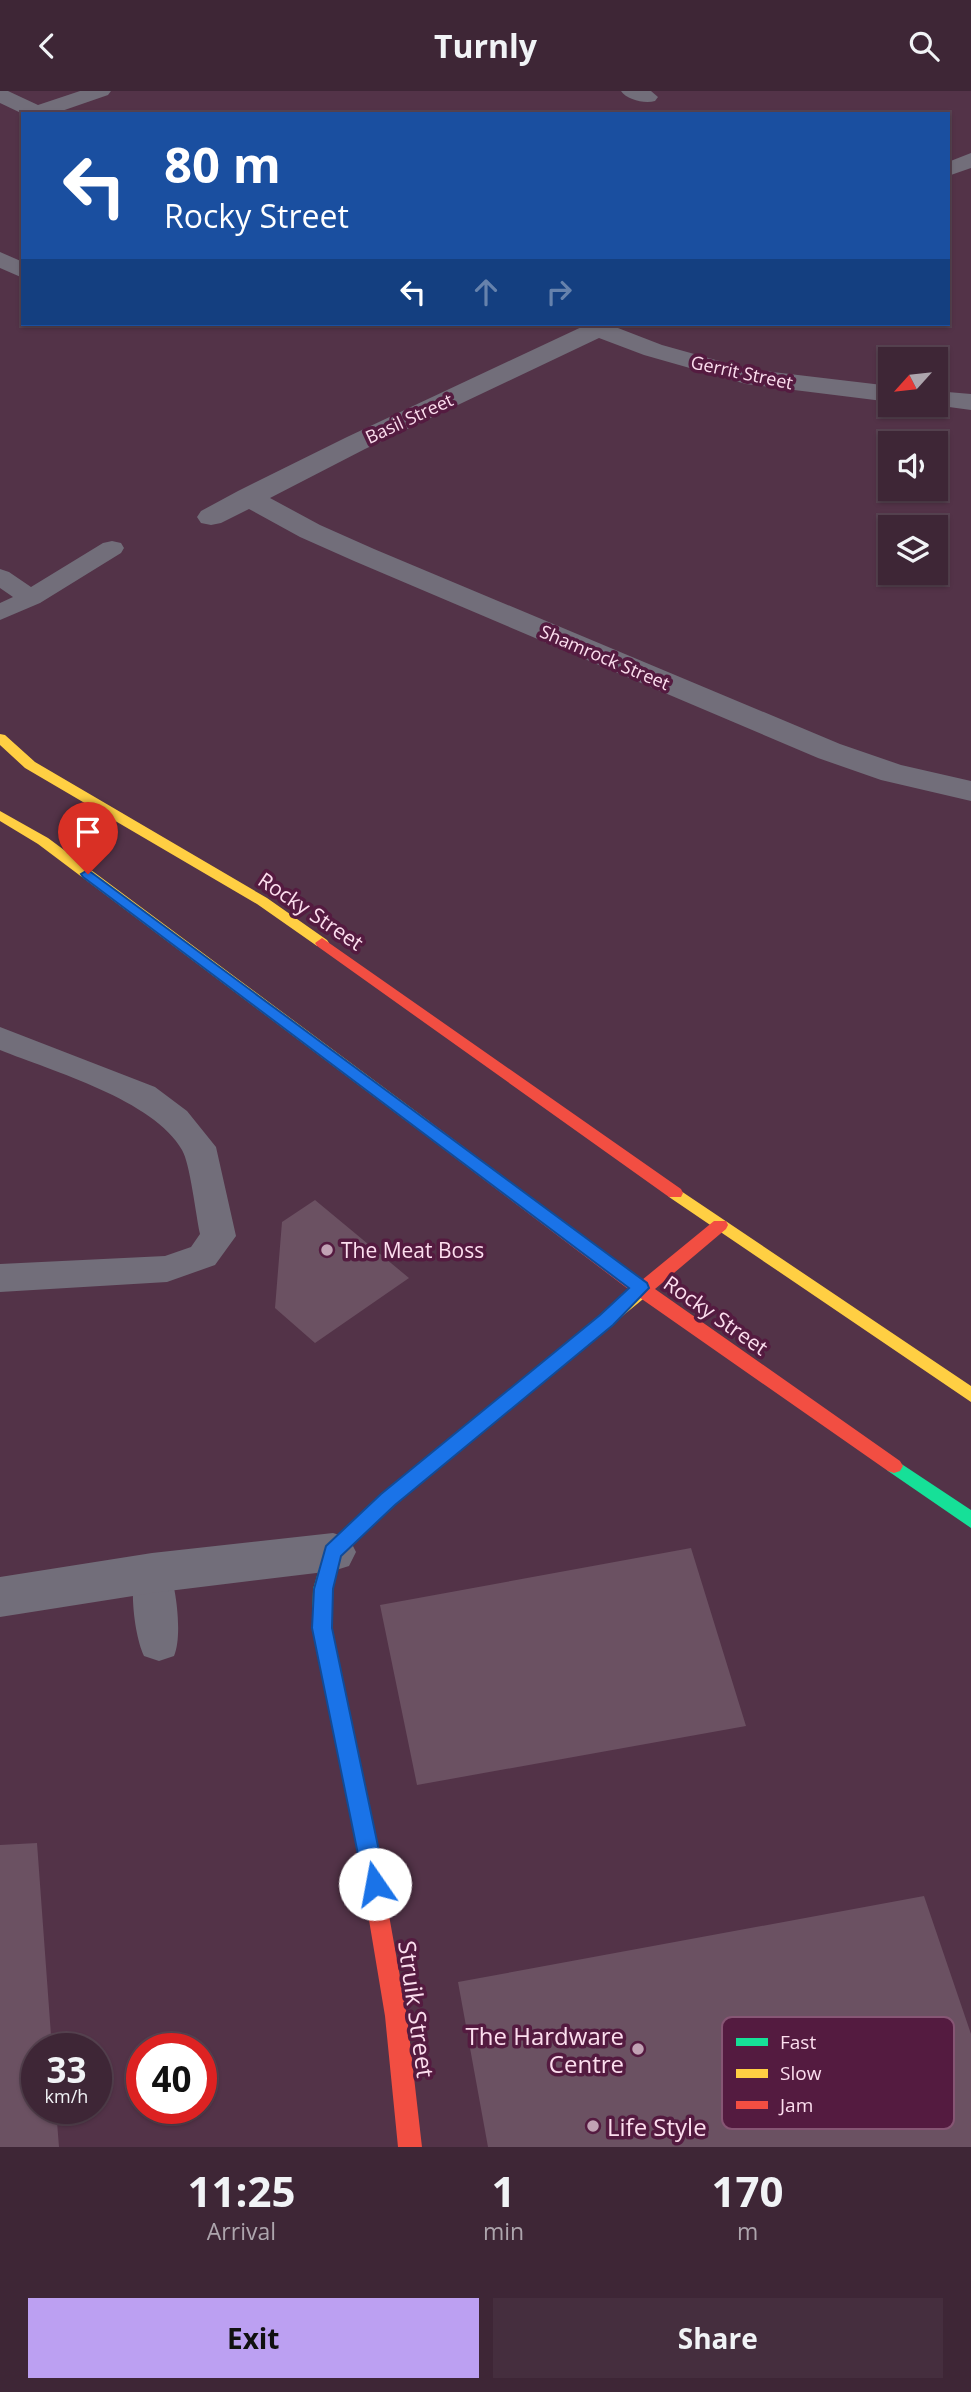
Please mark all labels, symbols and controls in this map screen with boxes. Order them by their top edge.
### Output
text: Turnly [434,24,537,67]
icon: back [28,27,66,65]
icon: search [905,27,943,65]
text: 80 m [164,131,281,197]
icon: left [49,140,140,231]
text: Rocky Street [164,194,349,237]
icon: left [394,273,432,311]
icon: ahead [467,273,505,311]
icon: right [540,273,578,311]
north arrow [878,347,948,417]
map controls [878,347,948,585]
street label: Gerrit Street [689,349,795,395]
street label: Basil Street [361,387,457,449]
button: sound [878,431,948,501]
button: layers [878,515,948,585]
street label: Shamrock Street [536,619,674,695]
pin [58,802,118,874]
icon: arrive [69,813,107,851]
street label: Rocky Street [253,865,369,957]
place label: The Meat Boss [341,1236,484,1264]
marker: The Meat Boss [319,1242,335,1258]
street label: Rocky Street [658,1269,774,1361]
position arrow [338,1847,412,1921]
street label: Struik Street [391,1938,443,2080]
legend [722,2017,954,2129]
place label: The Hardware Centre [466,2019,624,2080]
text: Fast [780,2029,816,2055]
speed limit sign: 40 [126,2033,217,2124]
marker: The Hardware Centre [630,2041,646,2057]
text: 33 [46,2046,87,2093]
text: Slow [780,2060,822,2086]
text: km/h [45,2084,88,2108]
text: Jam [778,2092,813,2118]
place label: Life Style [607,2110,707,2143]
marker: Life Style [585,2118,601,2134]
text: 11:25 [187,2162,295,2219]
text: 1 [491,2162,516,2219]
text: 170 [712,2162,784,2219]
text: Arrival [207,2215,276,2247]
text: min [483,2215,524,2247]
text: m [737,2215,758,2247]
button: Exit [28,2298,479,2378]
button: Share [493,2298,943,2378]

